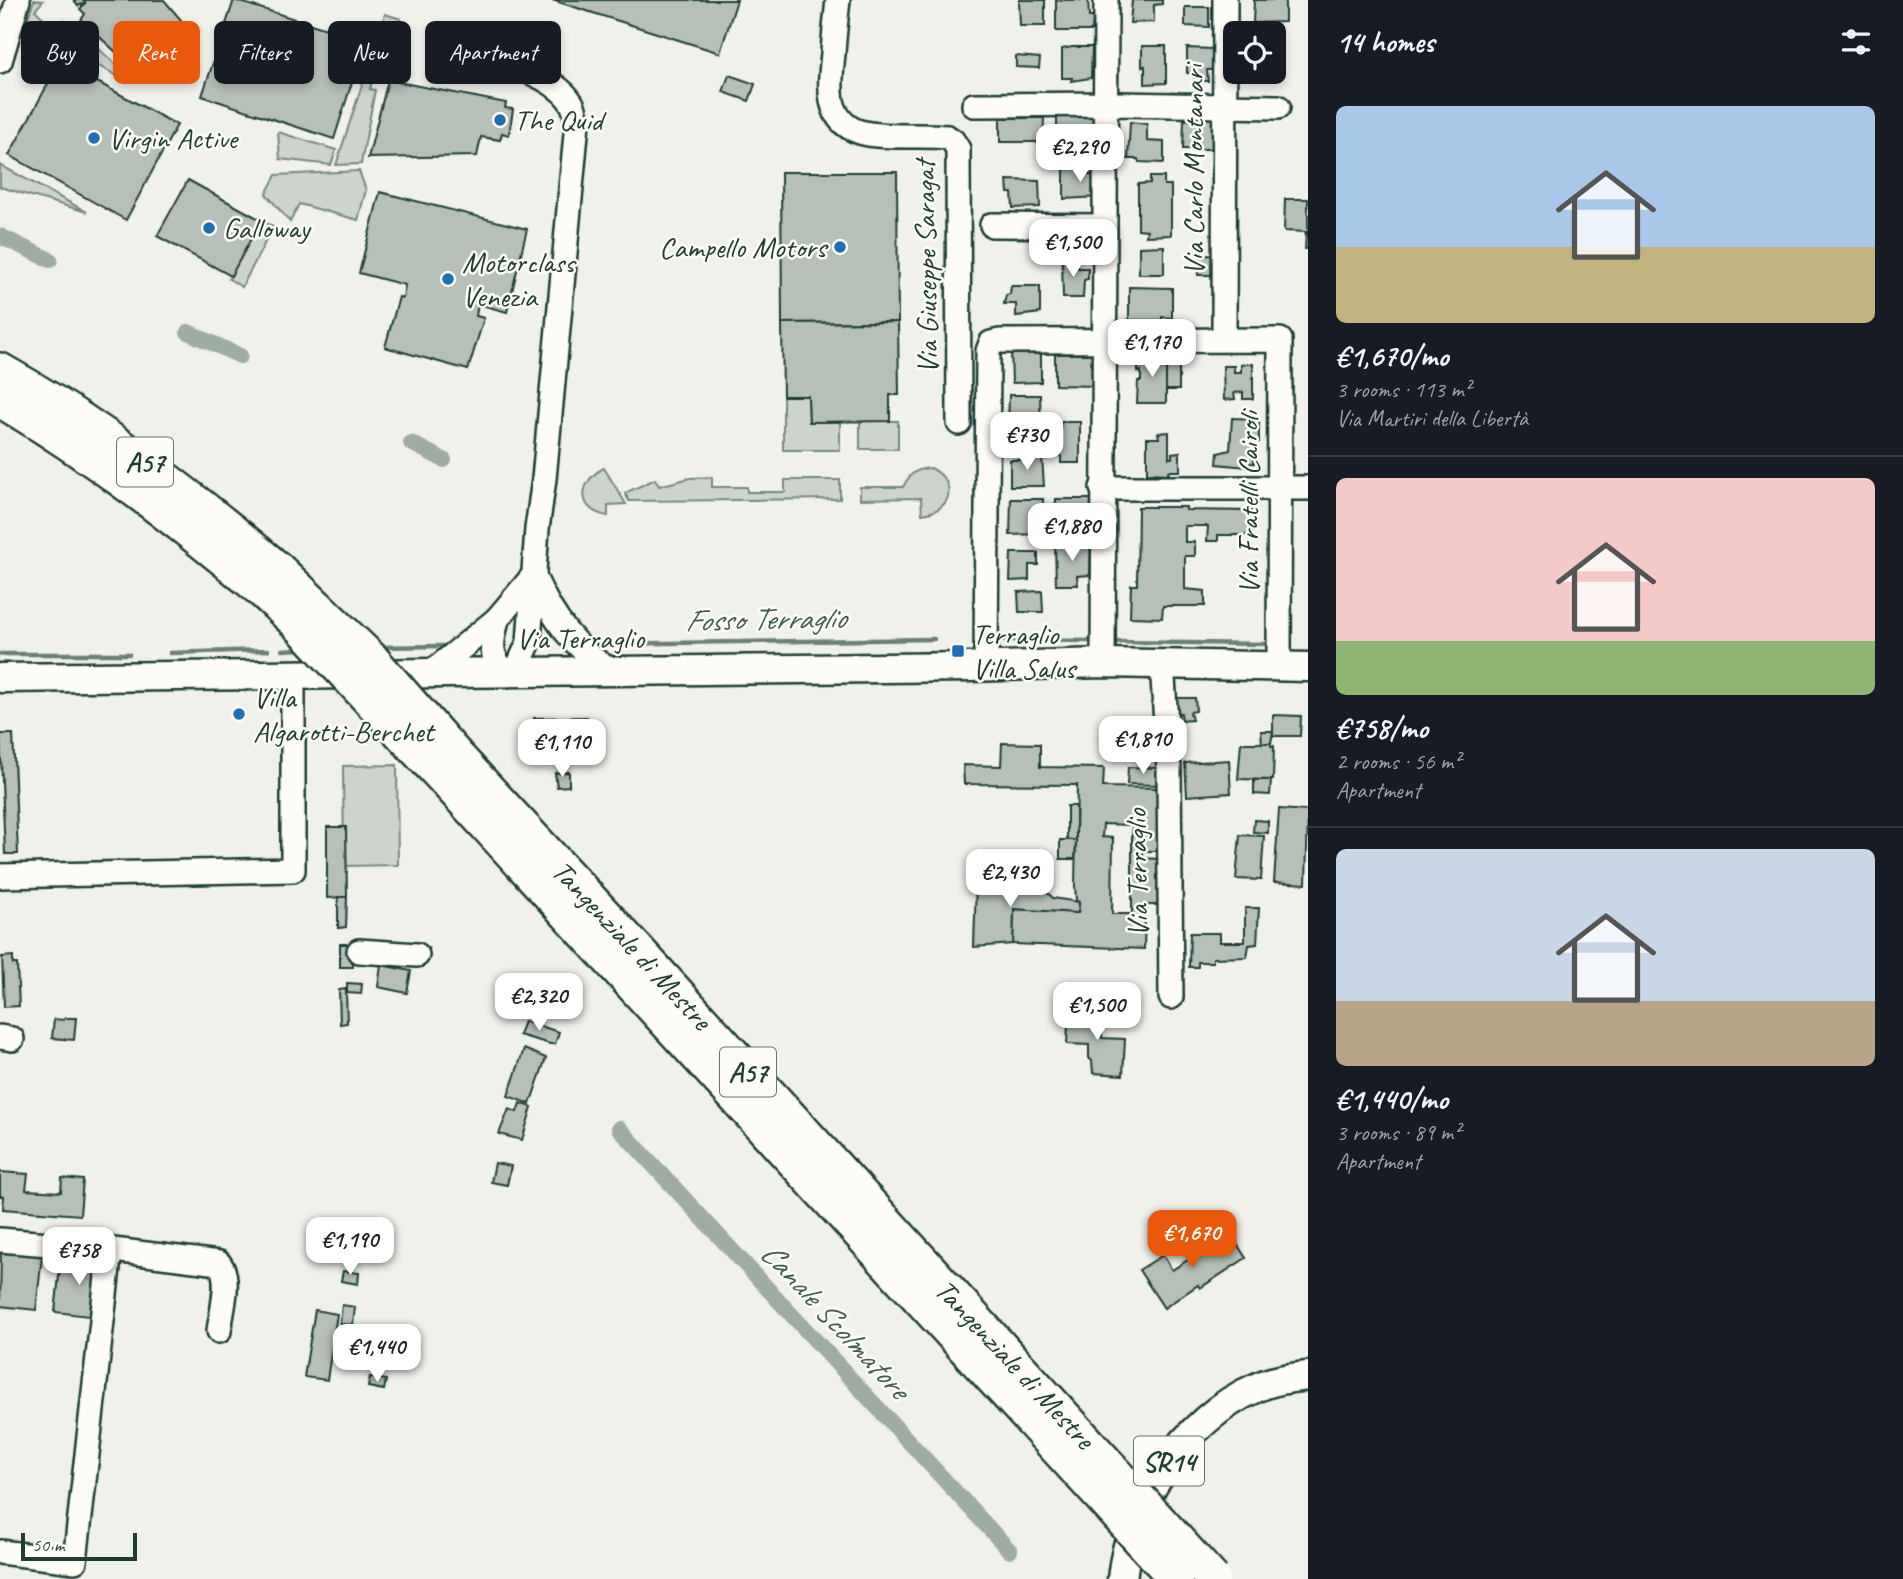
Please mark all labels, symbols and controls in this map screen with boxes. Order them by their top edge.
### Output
chip: Buy [21,21,99,84]
chip: Rent [113,21,200,84]
chip: Filters [214,21,314,84]
chip: New [328,21,411,84]
chip: Apartment [425,21,561,84]
map controls [1223,21,1286,84]
button: locate [1223,21,1286,84]
text: 14 homes [1336,23,1434,61]
icon: filters [1837,23,1875,61]
street label: Via Carlo Montanari [1174,61,1212,276]
place label: The Quid [514,101,607,139]
marker: The Quid [492,112,508,128]
place label: Virgin Active [108,119,239,157]
pin: €2,290 [1023,124,1137,184]
marker: Virgin Active [86,130,102,146]
text: €2,290 [1052,132,1108,161]
icon: home [1543,152,1669,278]
street label: Via Giuseppe Saragat [905,156,947,374]
place label: Galloway [223,209,312,247]
pin: €1,500 [1016,219,1130,279]
marker: Galloway [201,220,217,236]
text: €1,500 [1045,227,1101,256]
place label: Campello Motors [659,228,829,266]
marker: Campello Motors [832,239,848,255]
place label: Motorclass Venezia [462,243,577,315]
marker: Motorclass Venezia [440,271,456,287]
pin: €1,170 [1095,320,1209,379]
text: €1,170 [1124,327,1180,356]
text: €1,670/mo [1336,337,1448,375]
text: 3 rooms · 113 m² [1336,375,1471,404]
text: Via Martiri della Libertà [1336,404,1528,433]
street label: Via Fratelli Cairoli [1229,408,1267,595]
pin: €730 [986,412,1068,472]
text: €730 [1006,420,1048,449]
road number: A57 [117,438,173,486]
pin: €1,880 [1015,504,1129,563]
text: €1,880 [1044,511,1100,540]
icon: home [1543,524,1669,650]
water label: Fosso Terraglio [684,597,849,641]
place label: Terraglio Villa Salus [972,615,1078,687]
street label: Via Terraglio [516,619,646,657]
marker: Terraglio Villa Salus [950,643,966,659]
place label: Villa Algarotti-Berchet [253,678,437,750]
marker: Villa Algarotti-Berchet [231,706,247,722]
text: €758/mo [1336,709,1428,747]
pin: €1,810 [1086,716,1200,776]
pin: €1,110 [505,720,619,779]
text: €1,810 [1115,724,1171,753]
text: €1,110 [534,727,590,756]
text: 2 rooms · 56 m² [1336,747,1460,776]
text: Apartment [1336,776,1421,805]
street label: Via Terraglio [1117,807,1157,937]
pin: €2,430 [953,850,1067,909]
street label: Tangenziale di Mestre [544,852,722,1040]
text: €2,430 [982,857,1038,886]
icon: home [1543,895,1669,1021]
pin: €2,320 [482,974,596,1033]
text: €2,320 [511,981,567,1010]
pin: €1,500 [1040,982,1154,1042]
text: €1,500 [1069,990,1125,1019]
road number: A57 [720,1048,776,1096]
text: €1,440/mo [1336,1080,1448,1118]
text: 3 rooms · 89 m² [1336,1118,1460,1147]
text: Apartment [1336,1147,1421,1176]
pin: €1,670 [1135,1210,1249,1270]
pin: €1,190 [293,1218,407,1277]
text: €1,670 [1164,1218,1220,1247]
text: €1,190 [322,1225,378,1254]
pin: €758 [38,1228,120,1287]
water label: Canale Scolmatore [752,1233,921,1411]
text: €758 [59,1235,99,1264]
street label: Tangenziale di Mestre [927,1271,1105,1459]
pin: €1,440 [320,1324,434,1384]
text: €1,440 [349,1332,405,1361]
road number: SR14 [1134,1436,1204,1486]
scale bar [21,1530,136,1562]
text: 50 m [32,1533,64,1557]

